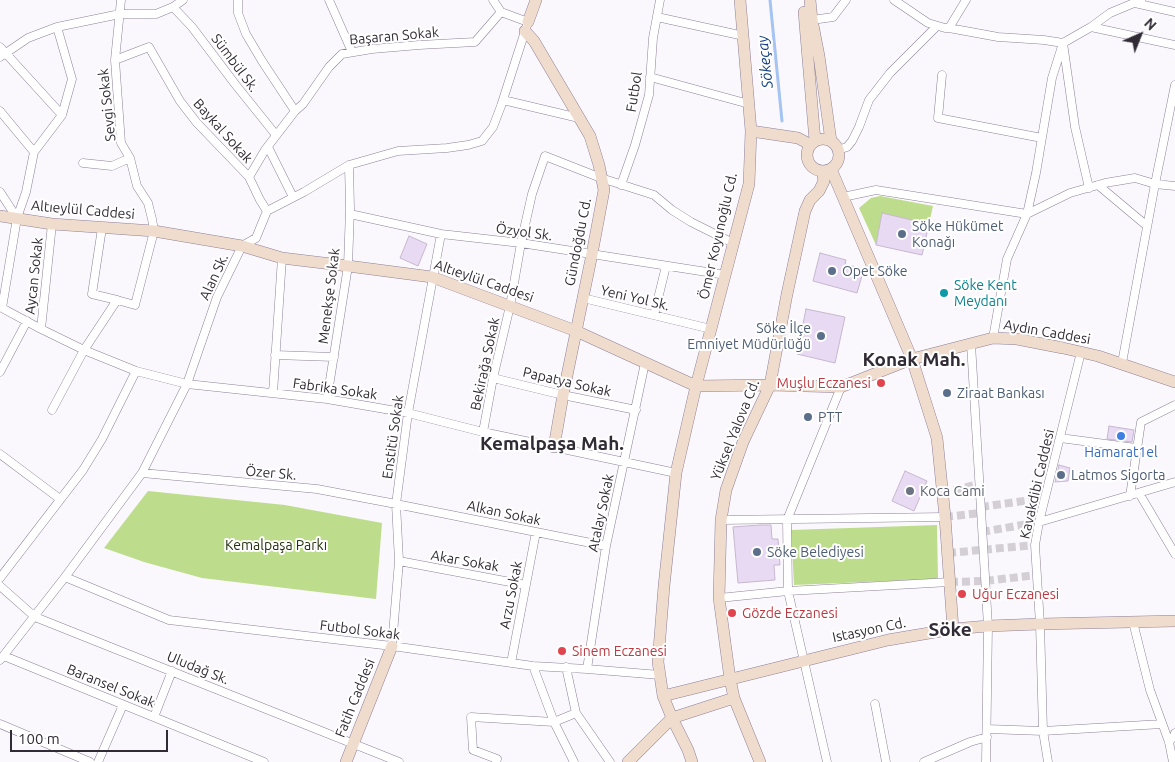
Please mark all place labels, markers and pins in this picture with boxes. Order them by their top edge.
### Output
place label: Söke Hükümet Konağı [912,218,1003,250]
marker: Söke Hükümet Konağı [896,228,908,240]
place label: Opet Söke [842,263,908,279]
marker: Opet Söke [826,265,838,277]
place label: Söke Kent Meydanı [954,277,1017,310]
marker: Söke Kent Meydanı [938,287,950,299]
place label: Söke İlçe Emniyet Müdürlüğü [687,320,811,352]
marker: Söke İlçe Emniyet Müdürlüğü [815,330,827,342]
place label: Muşlu Eczanesi [777,375,871,391]
marker: Muşlu Eczanesi [875,377,887,389]
place label: Ziraat Bankası [957,385,1045,401]
marker: Ziraat Bankası [941,387,953,399]
place label: PTT [818,409,842,425]
marker: PTT [802,411,814,423]
marker: Hamarat1el [1115,430,1127,442]
place label: Hamarat1el [1084,444,1158,460]
place label: Latmos Sigorta [1071,467,1165,483]
marker: Latmos Sigorta [1055,469,1067,481]
place label: Koca Cami [920,483,985,499]
marker: Koca Cami [904,485,916,497]
place label: Söke Belediyesi [767,544,864,560]
marker: Söke Belediyesi [751,546,763,558]
place label: Uğur Eczanesi [972,586,1059,602]
marker: Uğur Eczanesi [956,588,968,600]
place label: Gözde Eczanesi [742,605,838,621]
marker: Gözde Eczanesi [726,607,738,619]
place label: Sinem Eczanesi [572,643,667,659]
marker: Sinem Eczanesi [556,645,568,657]

